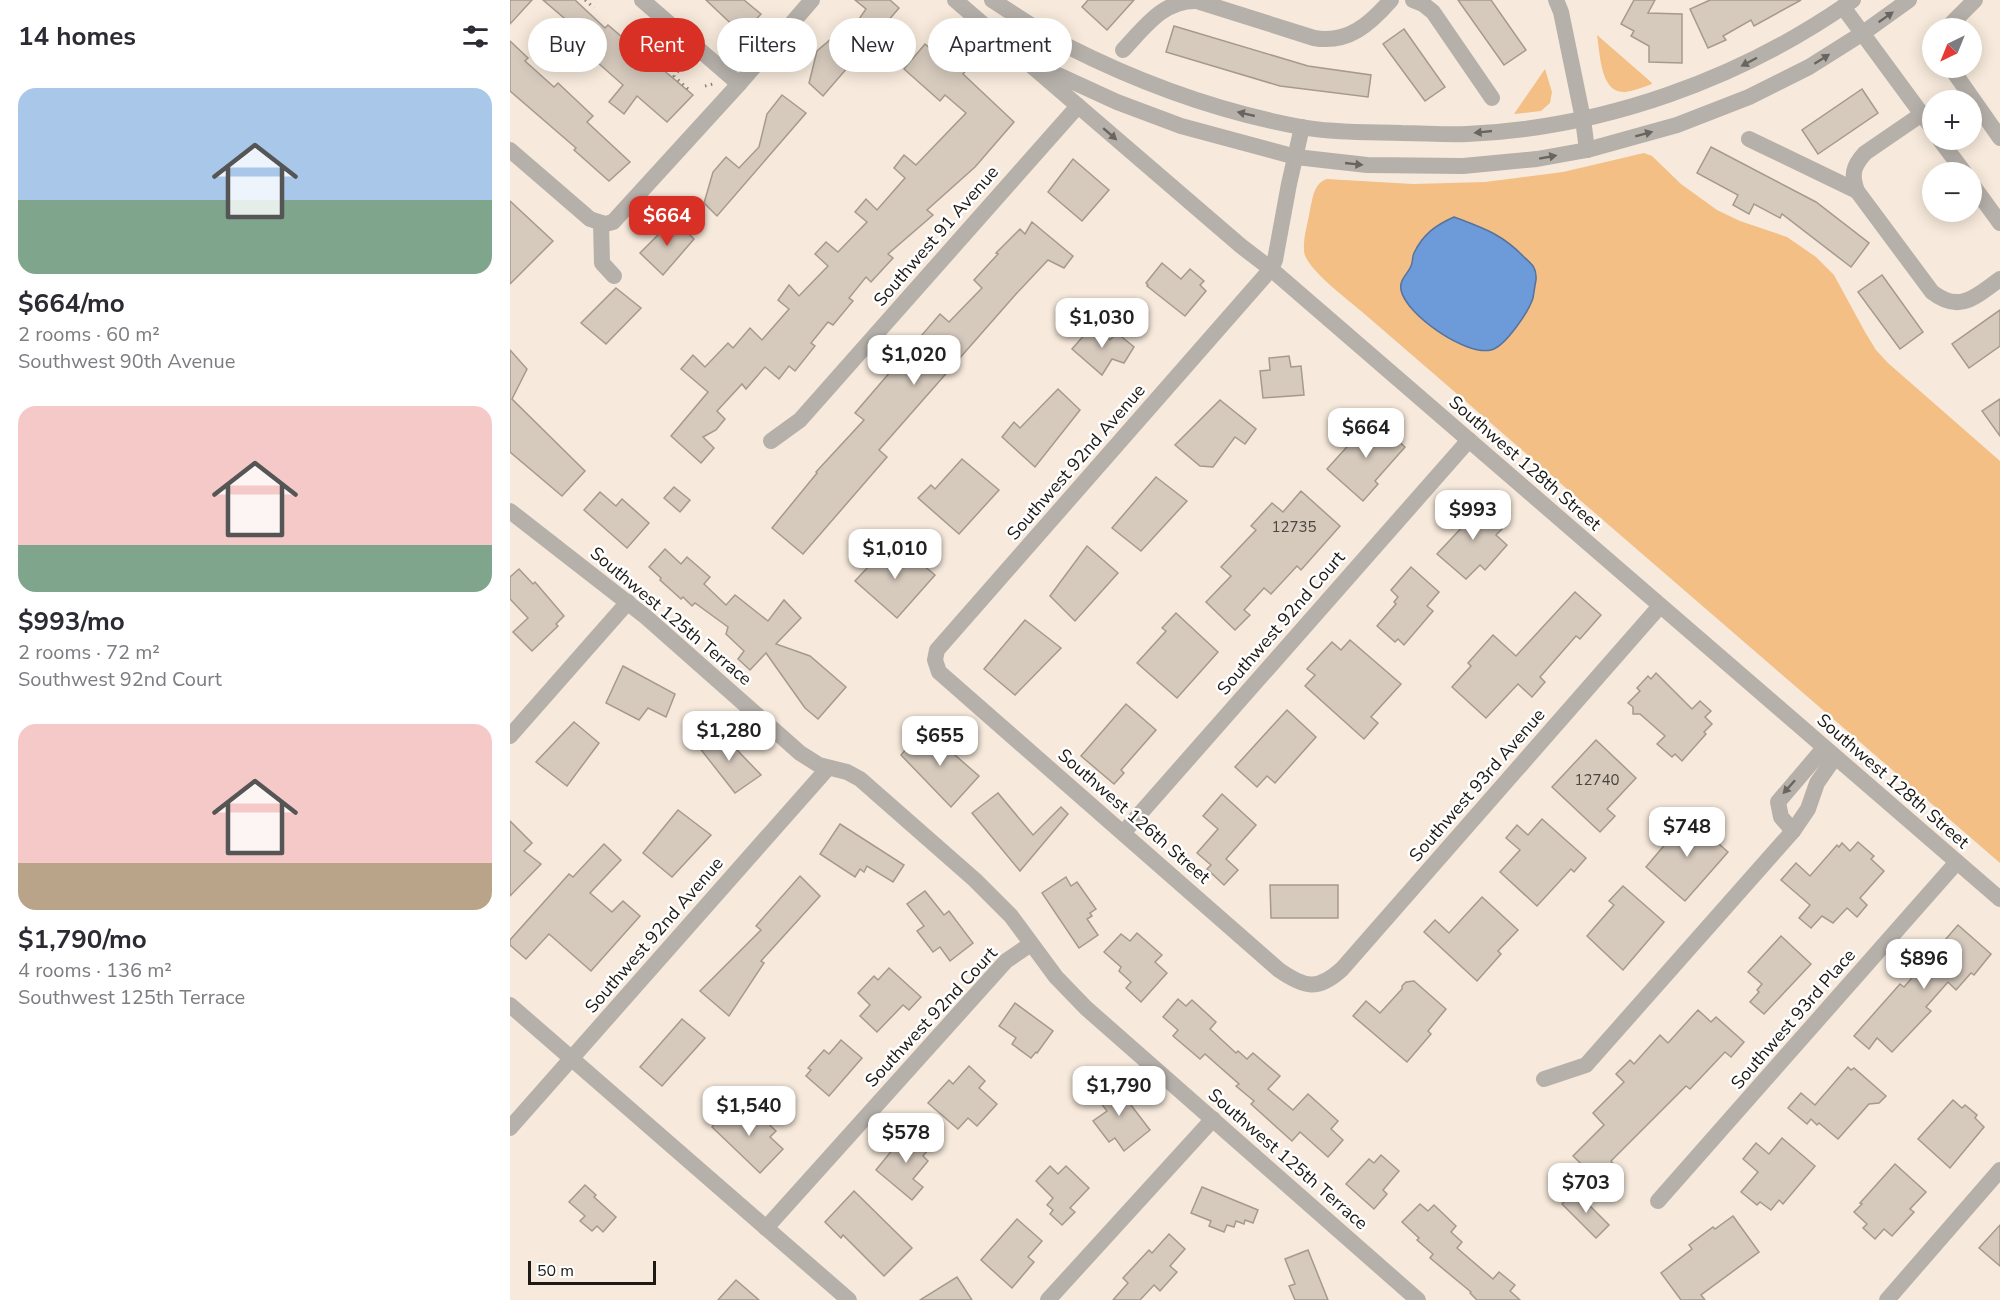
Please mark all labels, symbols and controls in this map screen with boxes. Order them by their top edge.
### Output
one-way arrow [1878,11,1894,23]
chip: Buy [528,18,607,72]
chip: Rent [619,18,705,72]
chip: Filters [717,18,817,72]
chip: New [829,18,916,72]
chip: Apartment [928,18,1072,72]
north arrow [1922,18,1982,78]
map controls [1922,18,1982,222]
text: 14 homes [18,19,136,54]
icon: filters [459,20,492,53]
one-way arrow [1814,53,1831,64]
one-way arrow [1740,57,1757,67]
button: + [1922,90,1982,150]
one-way arrow [1236,108,1255,118]
icon: home [201,127,309,235]
one-way arrow [1102,127,1117,140]
one-way arrow [1474,127,1493,137]
one-way arrow [1634,129,1653,139]
one-way arrow [1539,152,1558,161]
one-way arrow [1344,159,1363,169]
street label: Southwest 91 Avenue [868,161,1004,311]
button: − [1922,162,1982,222]
pin: $664 [631,196,703,247]
text: $664 [643,202,691,229]
text: $664/mo [18,286,125,321]
pin: $1,030 [1053,298,1151,349]
text: $1,030 [1070,304,1134,331]
text: 2 rooms · 60 m² [18,321,160,348]
pin: $1,020 [865,335,963,386]
text: $1,020 [882,341,946,368]
text: Southwest 90th Avenue [18,348,235,375]
street label: Southwest 92nd Avenue [1001,379,1151,545]
street label: Southwest 128th Street [1444,390,1607,536]
pin: $664 [1330,408,1402,459]
text: $664 [1342,414,1390,441]
icon: home [201,445,309,553]
pin: $993 [1437,490,1509,541]
text: $993 [1449,496,1497,523]
house number: 12735 [1271,517,1317,537]
pin: $1,010 [846,529,944,580]
text: $1,010 [863,535,927,562]
street label: Southwest 125th Terrace [585,541,757,691]
street label: Southwest 92nd Court [1212,545,1351,700]
text: $993/mo [18,604,125,639]
text: 2 rooms · 72 m² [18,639,160,666]
text: Southwest 92nd Court [18,666,222,693]
street label: Southwest 93rd Avenue [1404,703,1550,867]
street label: Southwest 128th Street [1812,708,1975,854]
pin: $1,280 [680,711,778,762]
pin: $655 [904,716,976,767]
text: $1,280 [697,717,761,744]
text: $655 [916,722,964,749]
street label: Southwest 126th Street [1053,743,1216,889]
icon: home [201,763,309,871]
house number: 12740 [1574,770,1620,790]
one-way arrow [1783,779,1796,794]
pin: $748 [1651,807,1723,858]
text: $748 [1663,813,1711,840]
street label: Southwest 92nd Avenue [579,852,729,1018]
text: $1,790/mo [18,922,147,957]
pin: $896 [1888,939,1960,990]
street label: Southwest 92nd Court [860,941,1003,1092]
street label: Southwest 93rd Place [1725,944,1861,1094]
text: $896 [1900,945,1948,972]
text: 4 rooms · 136 m² [18,957,172,984]
text: Southwest 125th Terrace [18,984,245,1011]
pin: $1,790 [1070,1066,1168,1117]
text: $1,790 [1087,1072,1151,1099]
street label: Southwest 125th Terrace [1203,1083,1373,1235]
pin: $1,540 [700,1086,798,1137]
text: $1,540 [717,1092,781,1119]
pin: $578 [870,1113,942,1164]
text: $578 [882,1119,930,1146]
pin: $703 [1550,1163,1622,1214]
text: $703 [1562,1169,1610,1196]
scale bar [528,1258,656,1286]
text: 50 m [537,1260,574,1282]

